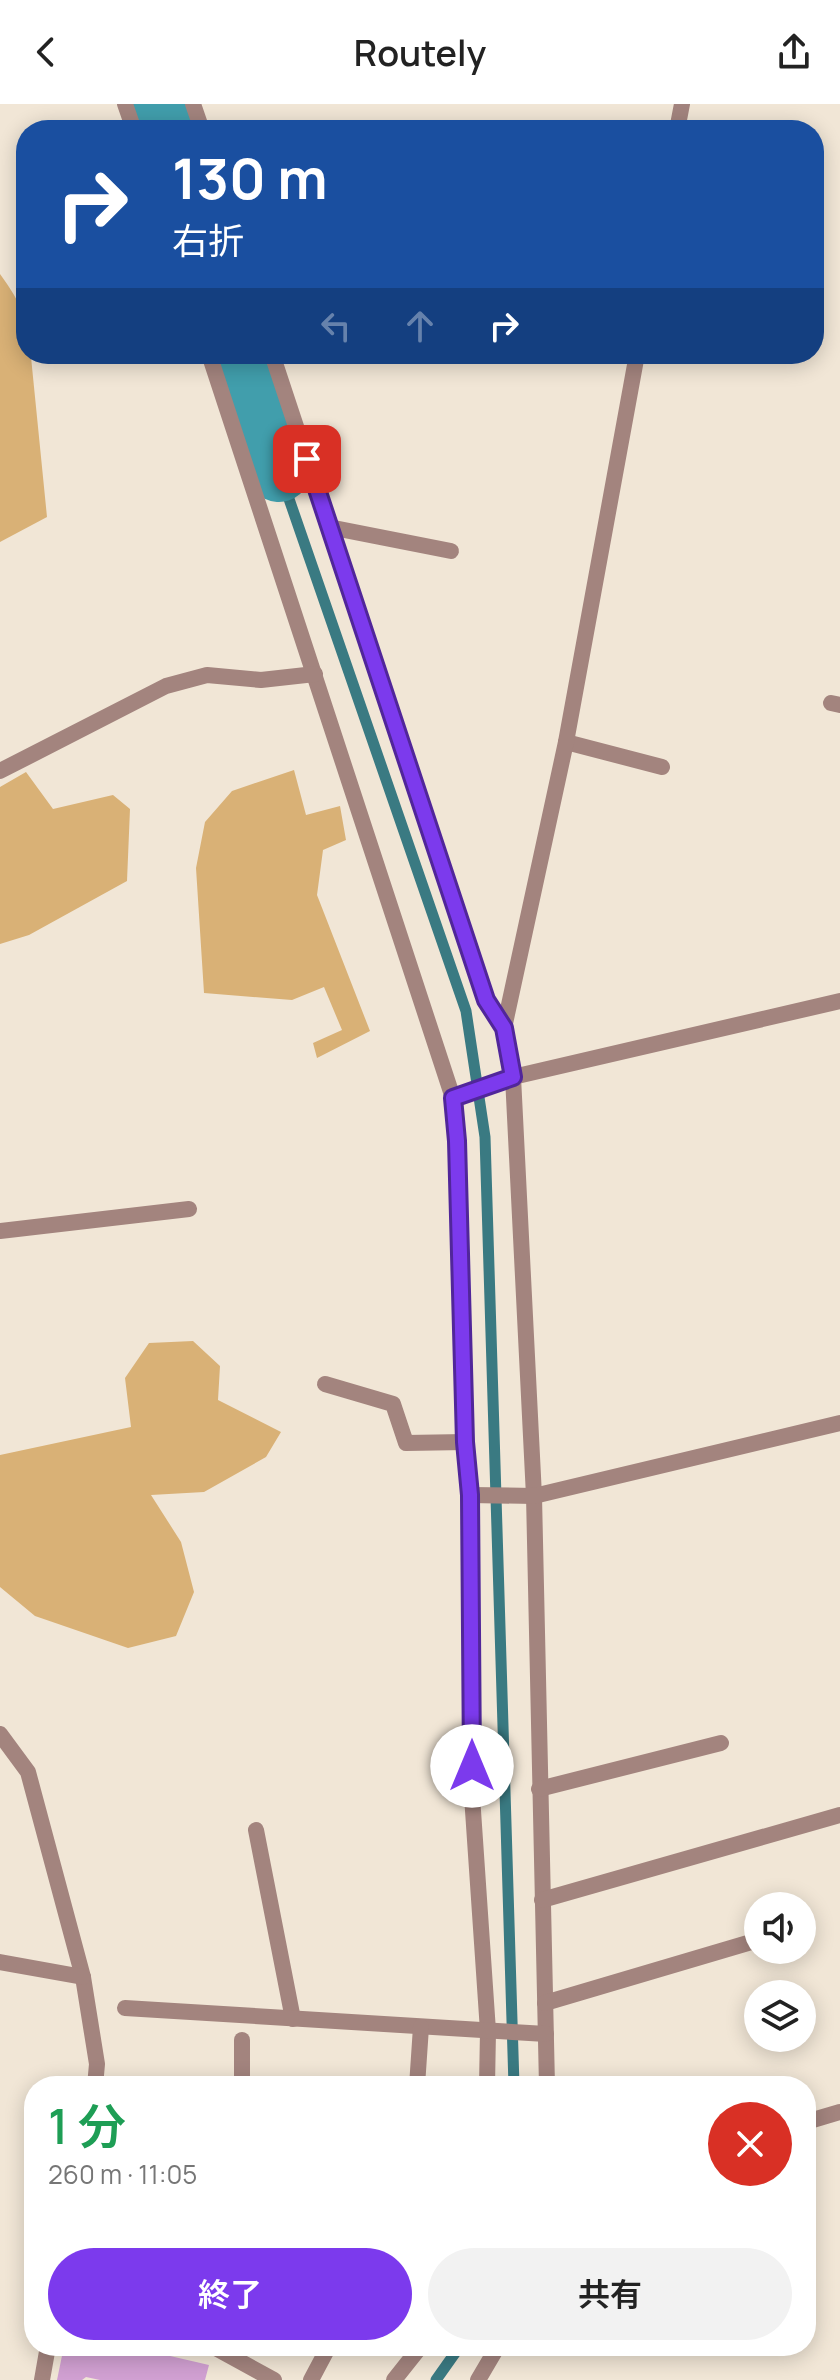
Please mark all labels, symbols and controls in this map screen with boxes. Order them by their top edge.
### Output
text: Routely [354,28,486,77]
icon: back [24,30,68,74]
icon: share [772,30,816,74]
text: 130 m [172,139,328,216]
icon: right [40,152,144,256]
text: 右折 [172,216,244,265]
icon: left [314,304,358,348]
icon: ahead [398,304,442,348]
icon: right [482,304,526,348]
pin [273,425,341,493]
icon: arrive [285,437,329,481]
position arrow [430,1724,514,1808]
map controls [744,1892,816,2052]
button: sound [744,1892,816,1964]
button: layers [744,1980,816,2052]
text: 1 分 [48,2093,126,2158]
button: close [708,2102,792,2186]
text: 260 m · 11:05 [48,2156,197,2192]
button: 終了 [48,2248,412,2340]
button: 共有 [428,2248,792,2340]

